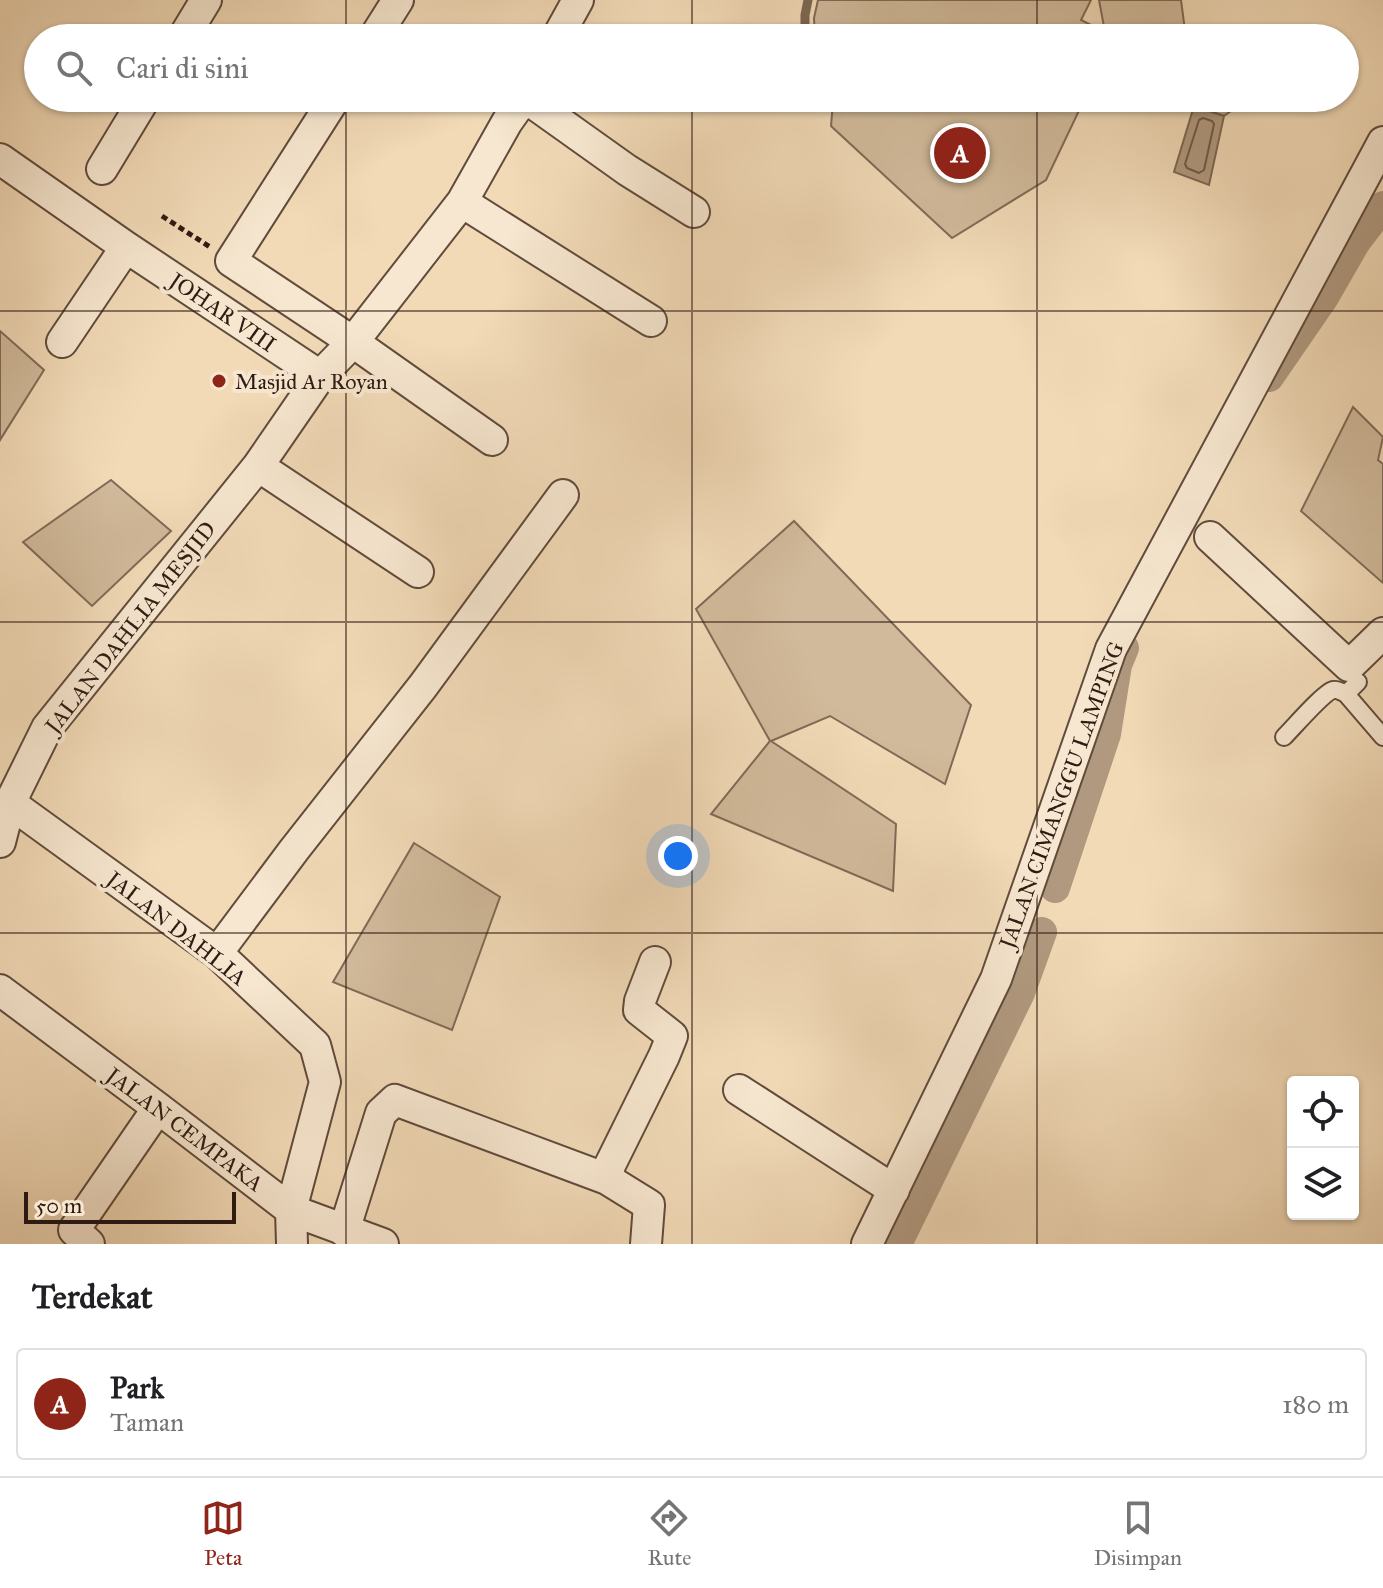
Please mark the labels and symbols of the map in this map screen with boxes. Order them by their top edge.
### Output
pin: A [934,123,986,183]
street label: JOHAR VIII [163,266,281,358]
place label: Masjid Ar Royan [235,368,388,395]
marker: Masjid Ar Royan [210,372,228,390]
street label: JALAN DAHLIA MESJID [38,516,222,740]
street label: JALAN CIMANGGU LAMPING [993,638,1130,954]
your location [658,836,698,876]
street label: JALAN DAHLIA [100,864,252,991]
street label: JALAN CEMPAKA [99,1060,269,1197]
scale bar [24,1188,236,1224]

